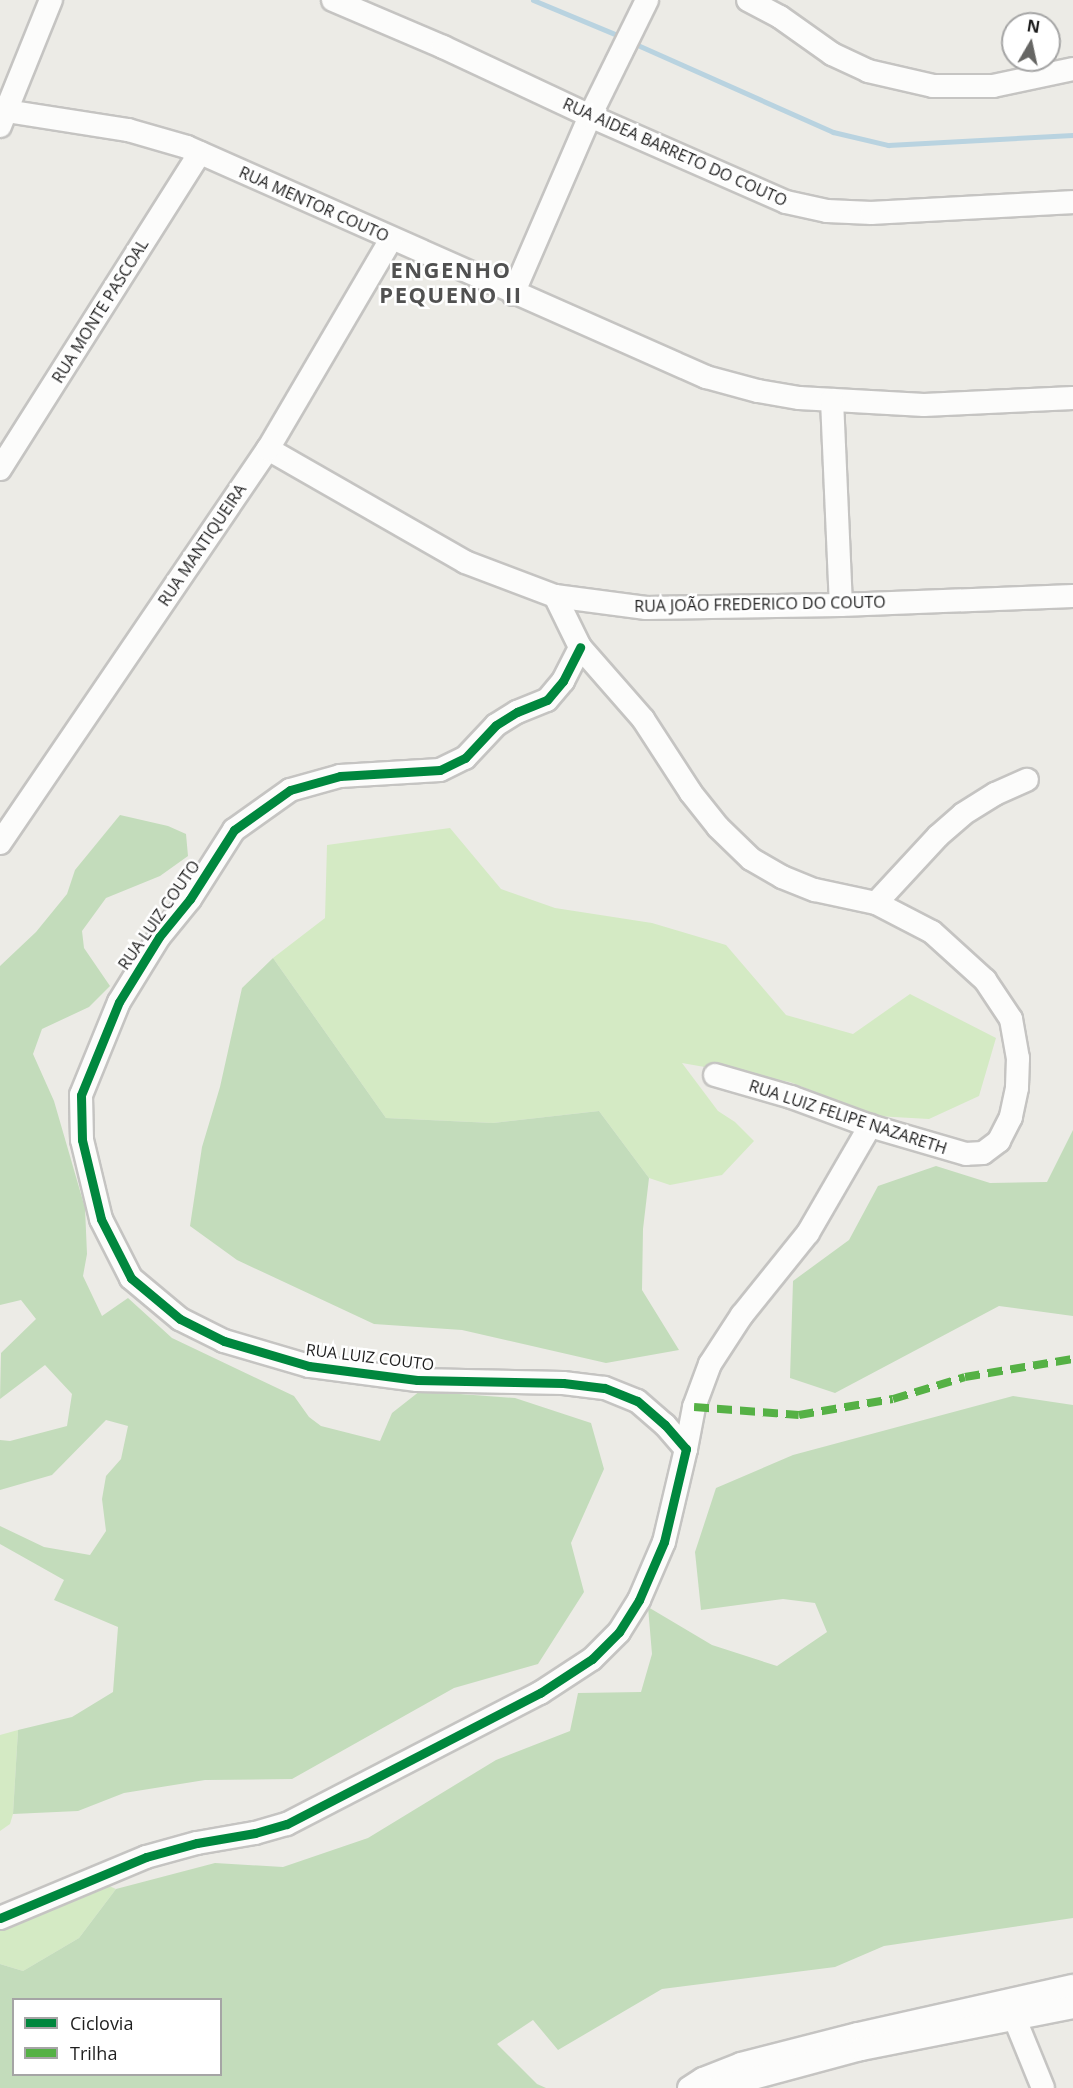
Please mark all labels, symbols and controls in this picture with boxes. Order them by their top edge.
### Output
north arrow [1001,12,1061,72]
text: N [1025,14,1042,38]
street label: RUA AIDEA BARRETO DO COUTO [560,94,790,210]
street label: RUA MENTOR COUTO [236,162,392,246]
street label: RUA MONTE PASCOAL [48,235,152,387]
district label: ENGENHO PEQUENO II [379,256,523,308]
street label: RUA MANTIQUEIRA [154,480,250,610]
street label: RUA JOÃO FREDERICO DO COUTO [634,592,886,616]
street label: RUA LUIZ COUTO [114,857,204,973]
street label: RUA LUIZ FELIPE NAZARETH [747,1076,949,1158]
street label: RUA LUIZ COUTO [305,1340,435,1374]
legend [12,1998,222,2076]
text: Ciclovia [70,2011,133,2035]
text: Trilha [70,2041,117,2065]

